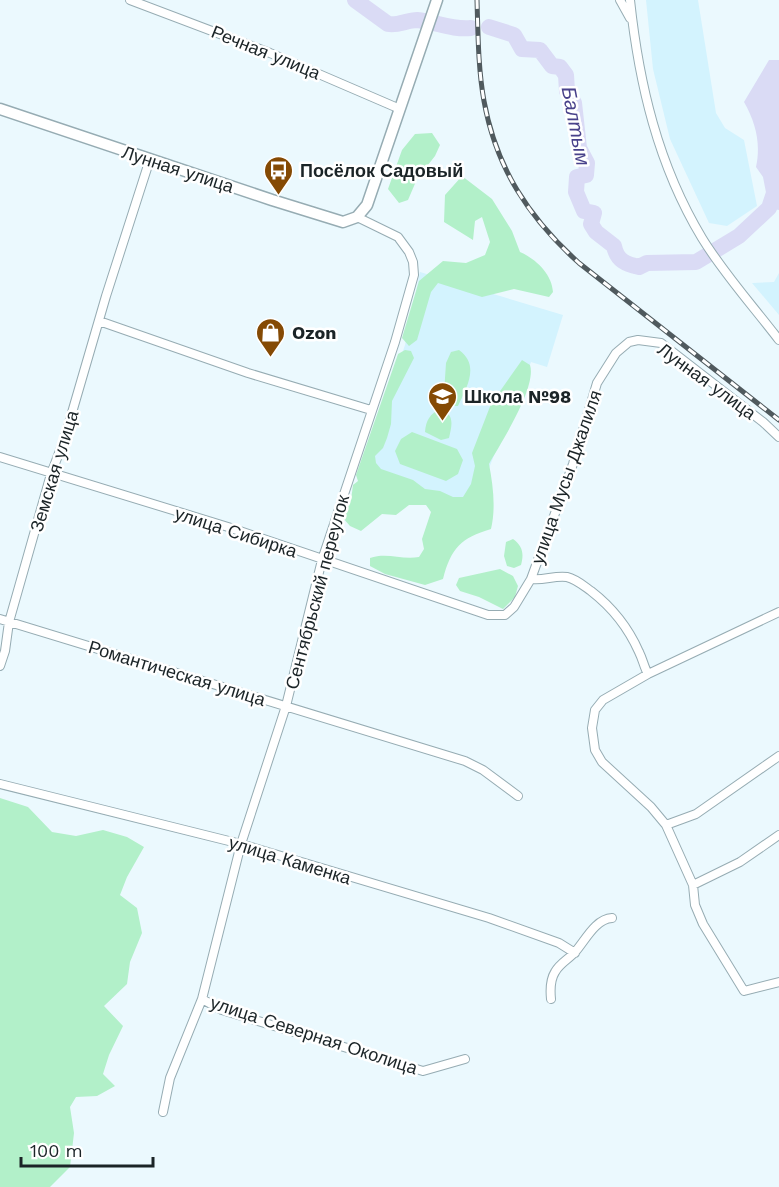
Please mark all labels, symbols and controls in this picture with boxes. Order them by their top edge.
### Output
street label: Речная улица [209,21,324,84]
water label: Балтым [557,84,595,168]
street label: Лунная улица [119,141,237,197]
bus stop icon: Посёлок Садовый [263,154,295,196]
place label: Посёлок Садовый [300,160,463,181]
shop icon: Ozon [255,316,287,358]
place label: Ozon [292,322,336,343]
street label: Лунная улица [654,338,761,424]
school or university icon: Школа №98 [427,380,459,422]
place label: Школа №98 [464,386,571,407]
street label: улица Мусы Джалиля [526,387,606,567]
street label: Земская улица [26,407,83,534]
street label: Сентябрьский переулок [281,492,353,692]
street label: улица Сибирка [172,502,301,562]
street label: Романтическая улица [86,636,269,710]
street label: улица Каменка [226,831,355,889]
street label: улица Северная Околица [208,992,421,1079]
scale bar [21,1130,153,1168]
text: 100 m [30,1140,83,1161]

